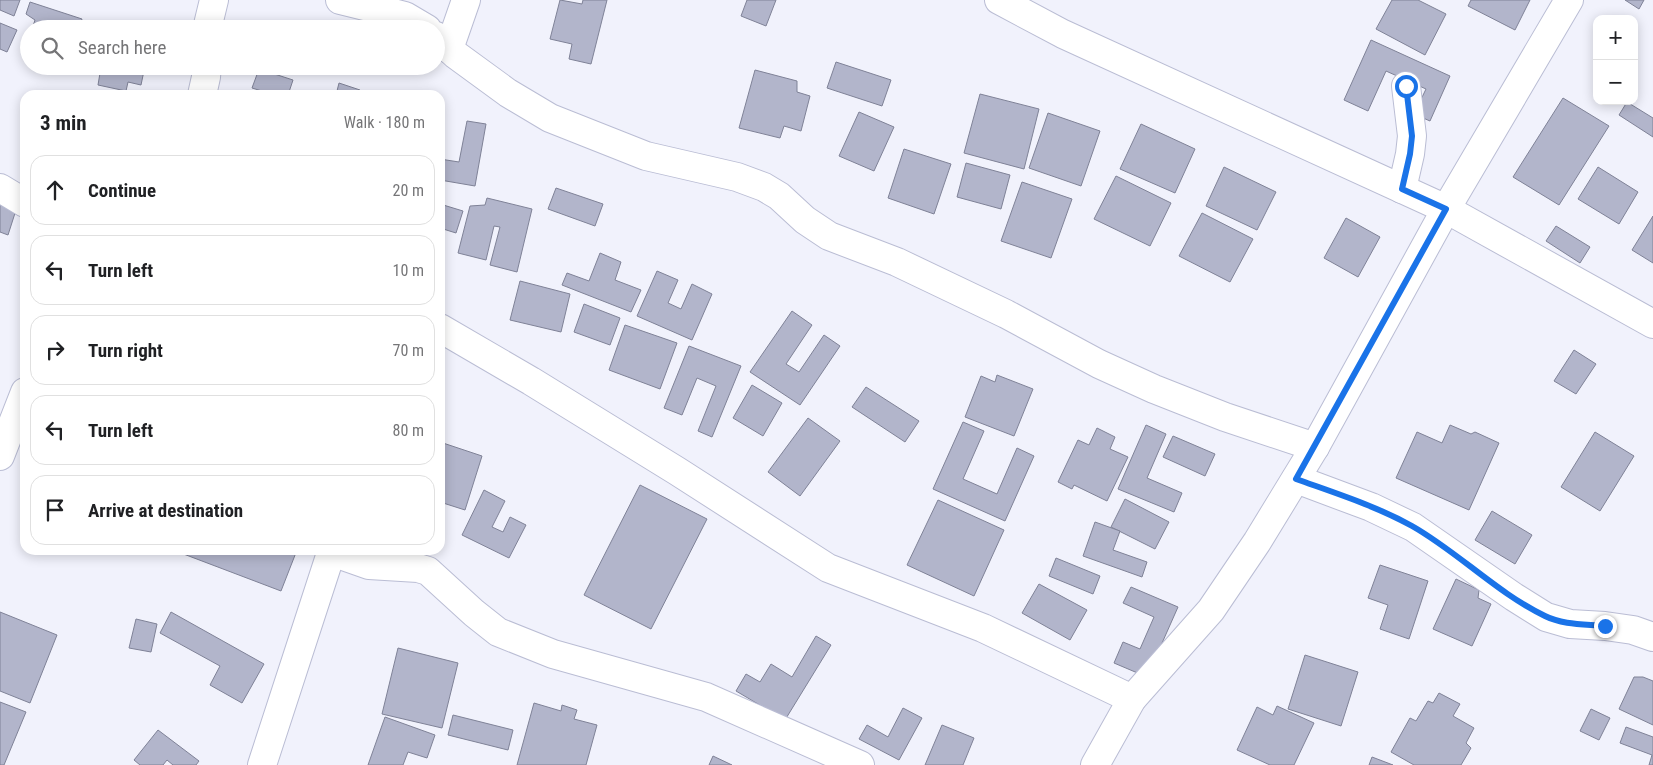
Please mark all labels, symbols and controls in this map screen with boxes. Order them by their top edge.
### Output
map controls [1593,15,1638,105]
button: + [1593,15,1638,60]
search box [20,20,445,75]
icon: search [38,34,66,62]
text: Search here [78,36,166,59]
button: − [1593,60,1638,105]
route start [1395,75,1418,98]
text: 3 min [40,111,87,135]
text: Walk · 180 m [344,113,425,132]
icon: ahead [41,176,69,204]
text: Continue [88,179,156,202]
text: 20 m [392,181,424,200]
icon: left [41,256,69,284]
text: Turn left [88,259,153,282]
text: 10 m [392,261,424,280]
icon: right [41,336,69,364]
text: Turn right [88,339,163,362]
text: 70 m [392,341,424,360]
icon: left [41,416,69,444]
text: Turn left [88,419,153,442]
text: 80 m [392,421,424,440]
icon: arrive [41,496,69,524]
text: Arrive at destination [88,499,243,522]
route end [1594,615,1617,638]

